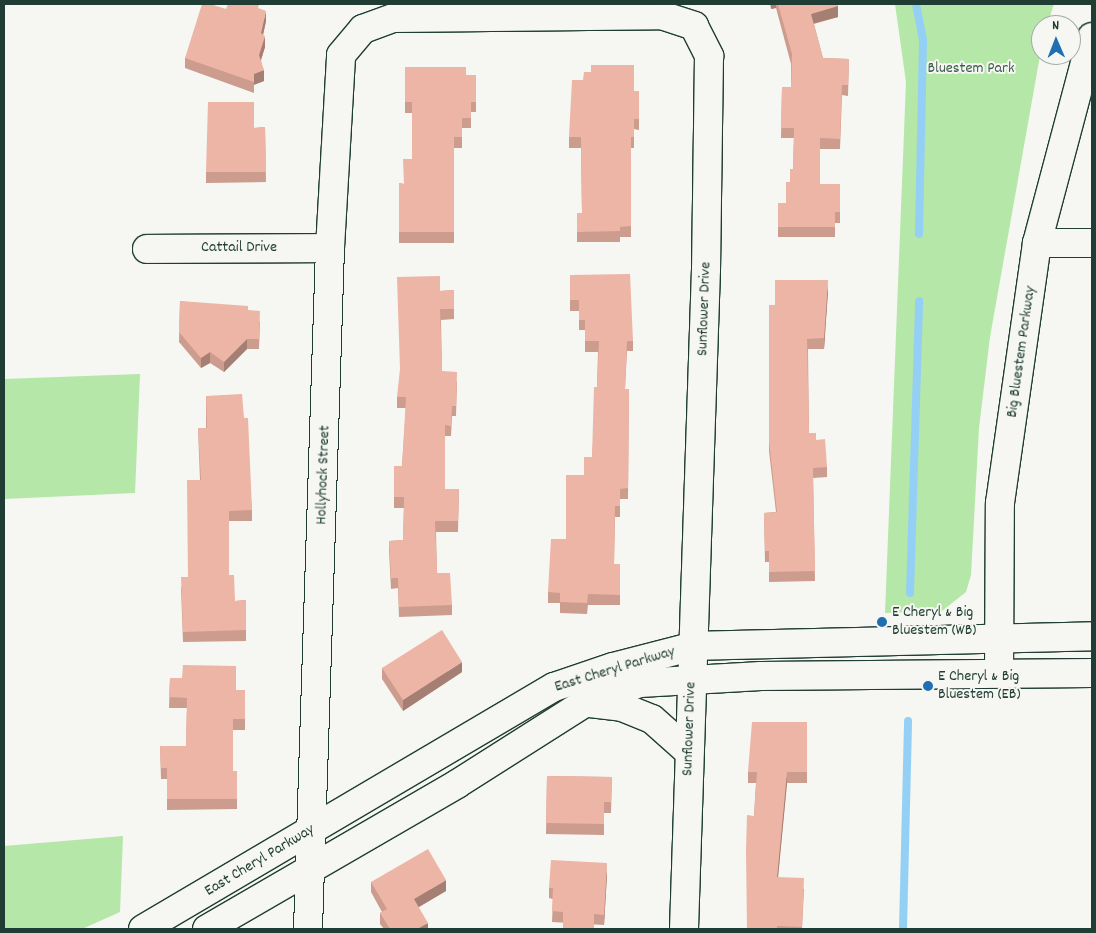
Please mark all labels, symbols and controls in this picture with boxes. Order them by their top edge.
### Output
north arrow [1031,15,1081,65]
text: N [1052,16,1059,36]
park label: Bluestem Park [928,59,1014,79]
street label: Cattail Drive [201,238,277,258]
street label: Sunflower Drive [694,262,716,356]
street label: Big Bluestem Parkway [1003,285,1041,419]
street label: Hollyhock Street [313,425,335,525]
place label: E Cheryl & Big Bluestem (WB) [892,603,976,641]
marker: E Cheryl & Big Bluestem (WB) [876,616,888,628]
street label: East Cheryl Parkway [553,643,677,697]
place label: E Cheryl & Big Bluestem (EB) [938,667,1021,705]
marker: E Cheryl & Big Bluestem (EB) [922,680,934,692]
street label: Sunflower Drive [679,682,701,776]
street label: East Cheryl Parkway [202,821,318,901]

